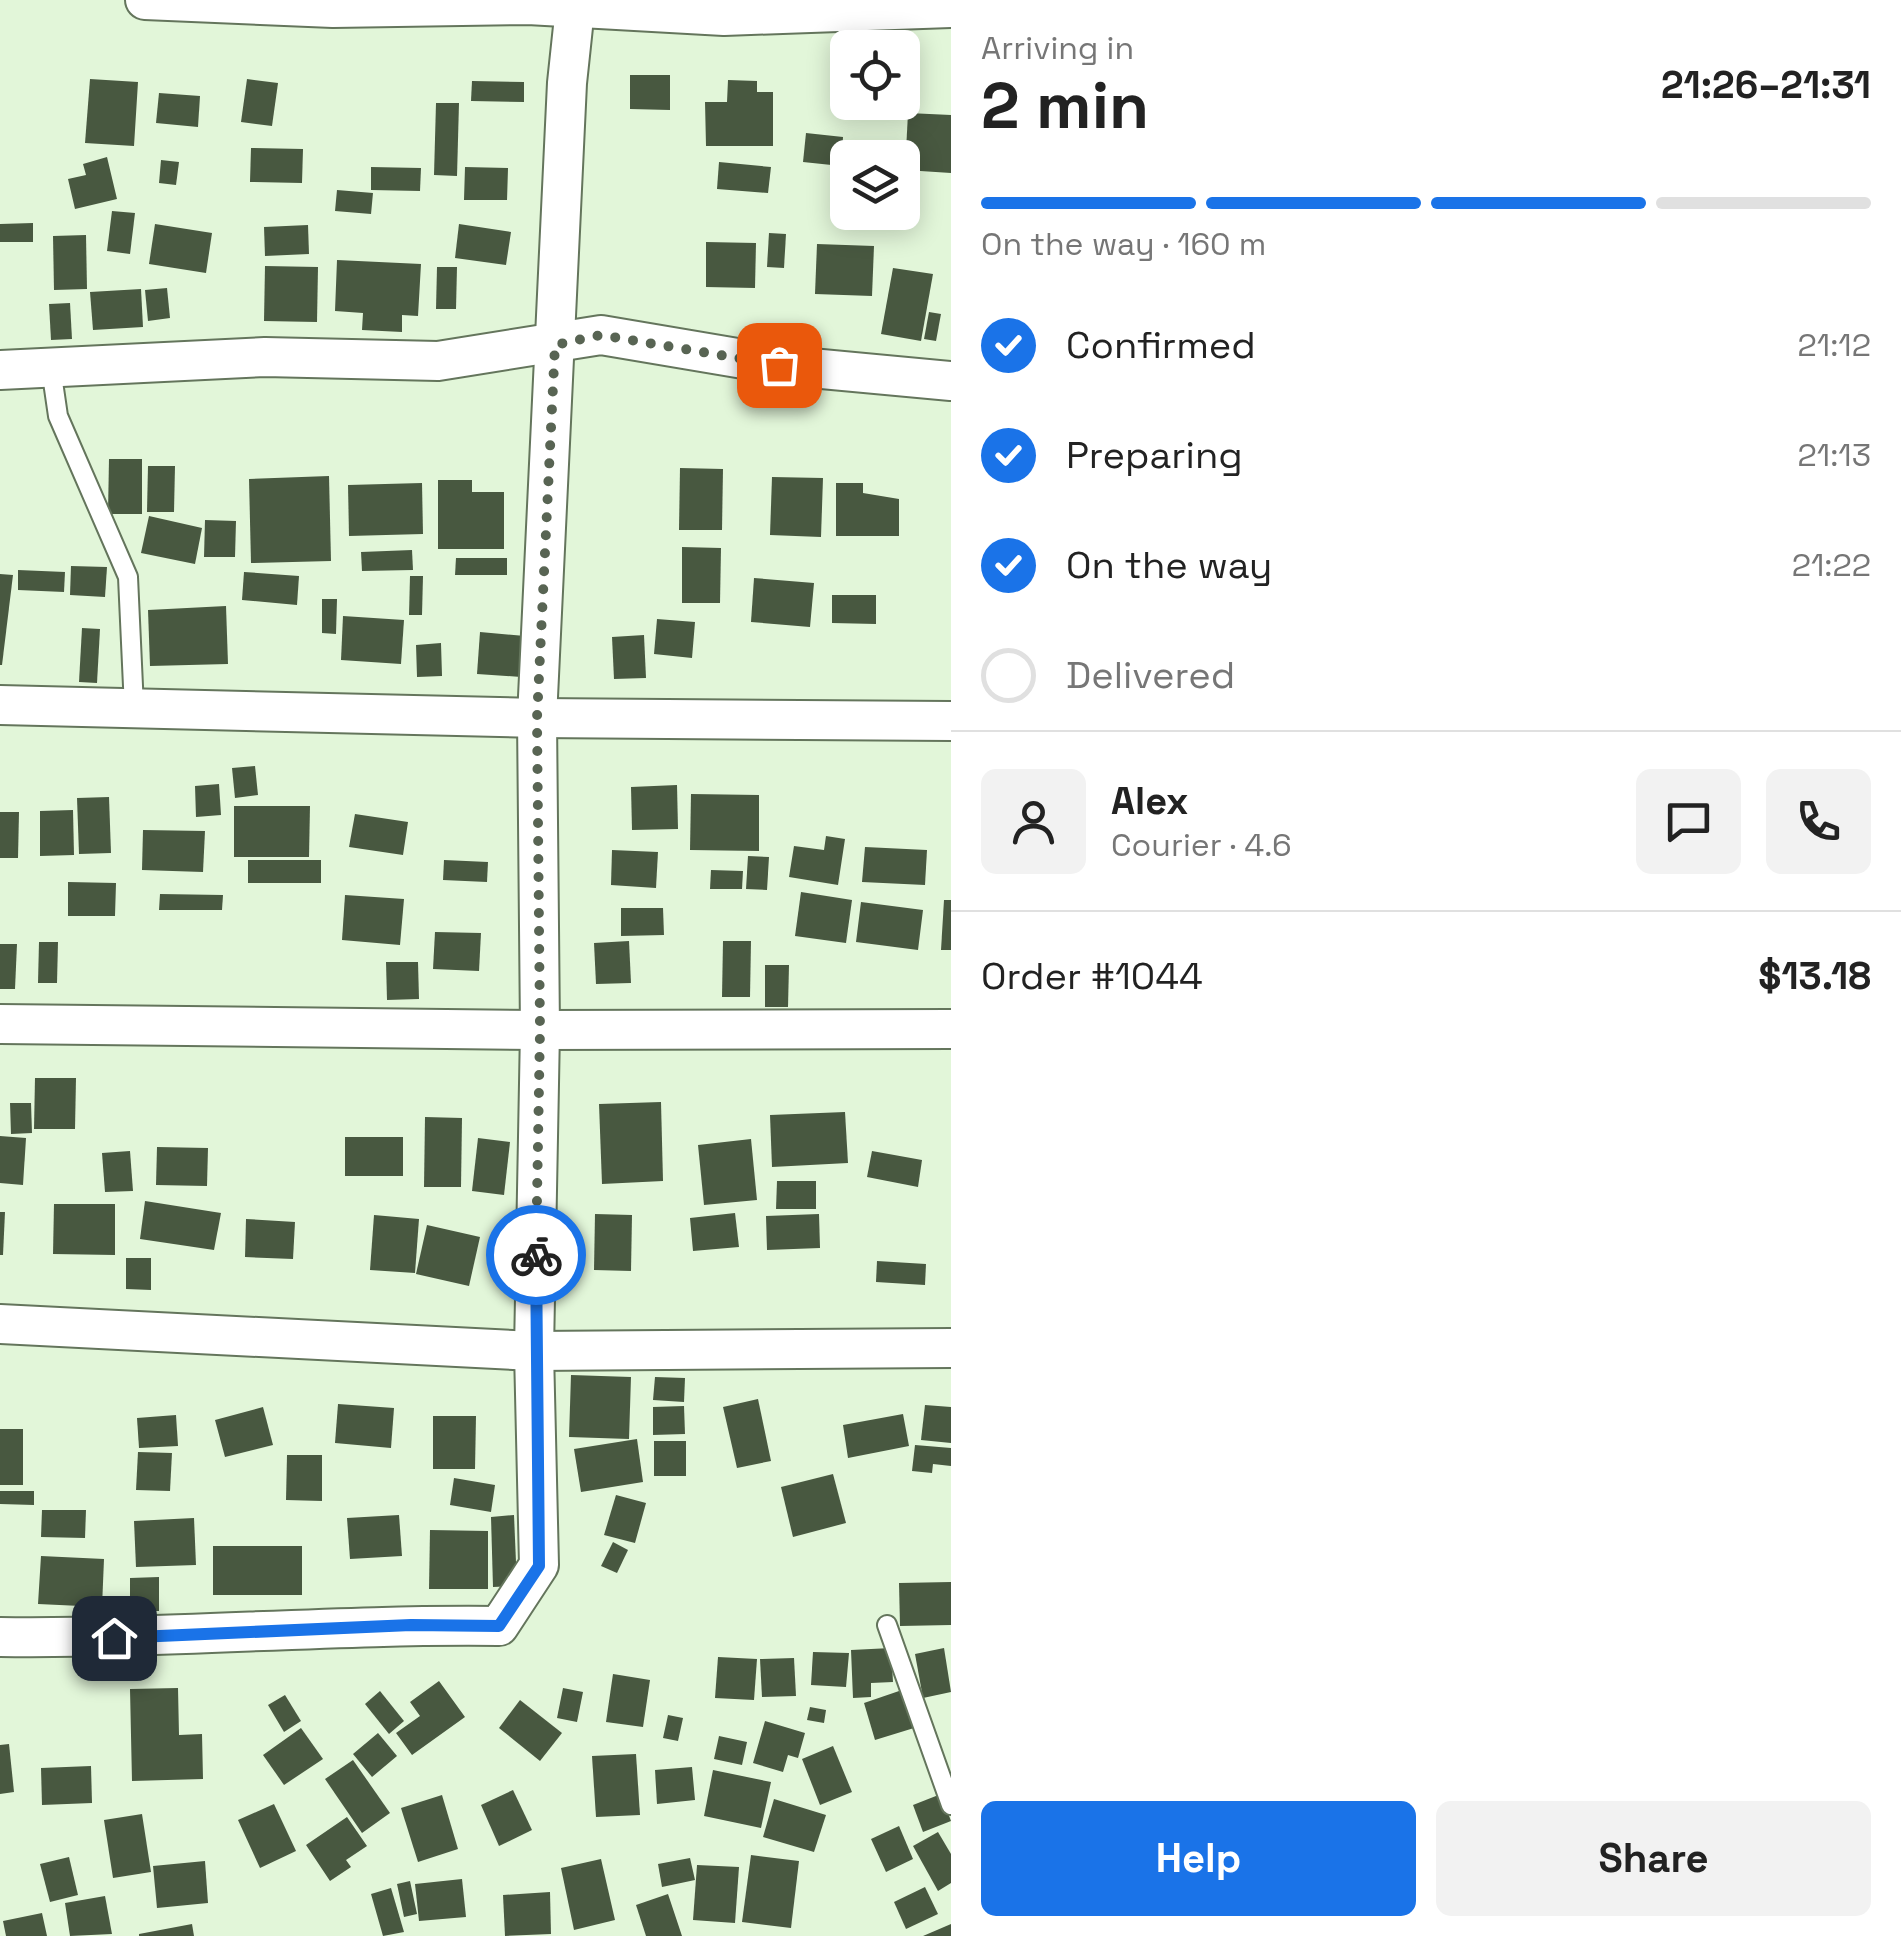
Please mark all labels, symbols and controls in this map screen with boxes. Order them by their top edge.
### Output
text: Arriving in [981,28,1134,68]
map controls [830,30,920,230]
button: locate [830,30,920,120]
text: 21:26–21:31 [1661,61,1871,109]
text: 2 min [981,64,1149,147]
button: layers [830,140,920,230]
text: On the way · 160 m [981,224,1266,264]
icon: check [981,318,1036,373]
text: Confirmed [1066,321,1256,369]
pin [737,323,822,408]
text: 21:12 [1798,325,1871,365]
icon: bag [752,338,807,393]
icon: check [981,428,1036,483]
text: Preparing [1066,431,1243,479]
text: 21:13 [1798,435,1871,475]
icon: check [981,538,1036,593]
text: On the way [1066,541,1272,589]
text: 21:22 [1792,545,1871,585]
text: Delivered [1066,651,1235,699]
button: person [981,769,1086,874]
button: chat [1636,769,1741,874]
button: phone [1766,769,1871,874]
text: Alex [1111,777,1188,825]
text: Courier · 4.6 [1111,825,1292,865]
text: Order #1044 [981,952,1203,1000]
text: $13.18 [1758,952,1871,1000]
courier [486,1205,586,1305]
icon: bike [509,1228,564,1283]
pin [72,1596,157,1681]
icon: home [87,1611,142,1666]
button: Help [981,1801,1416,1916]
button: Share [1436,1801,1871,1916]

